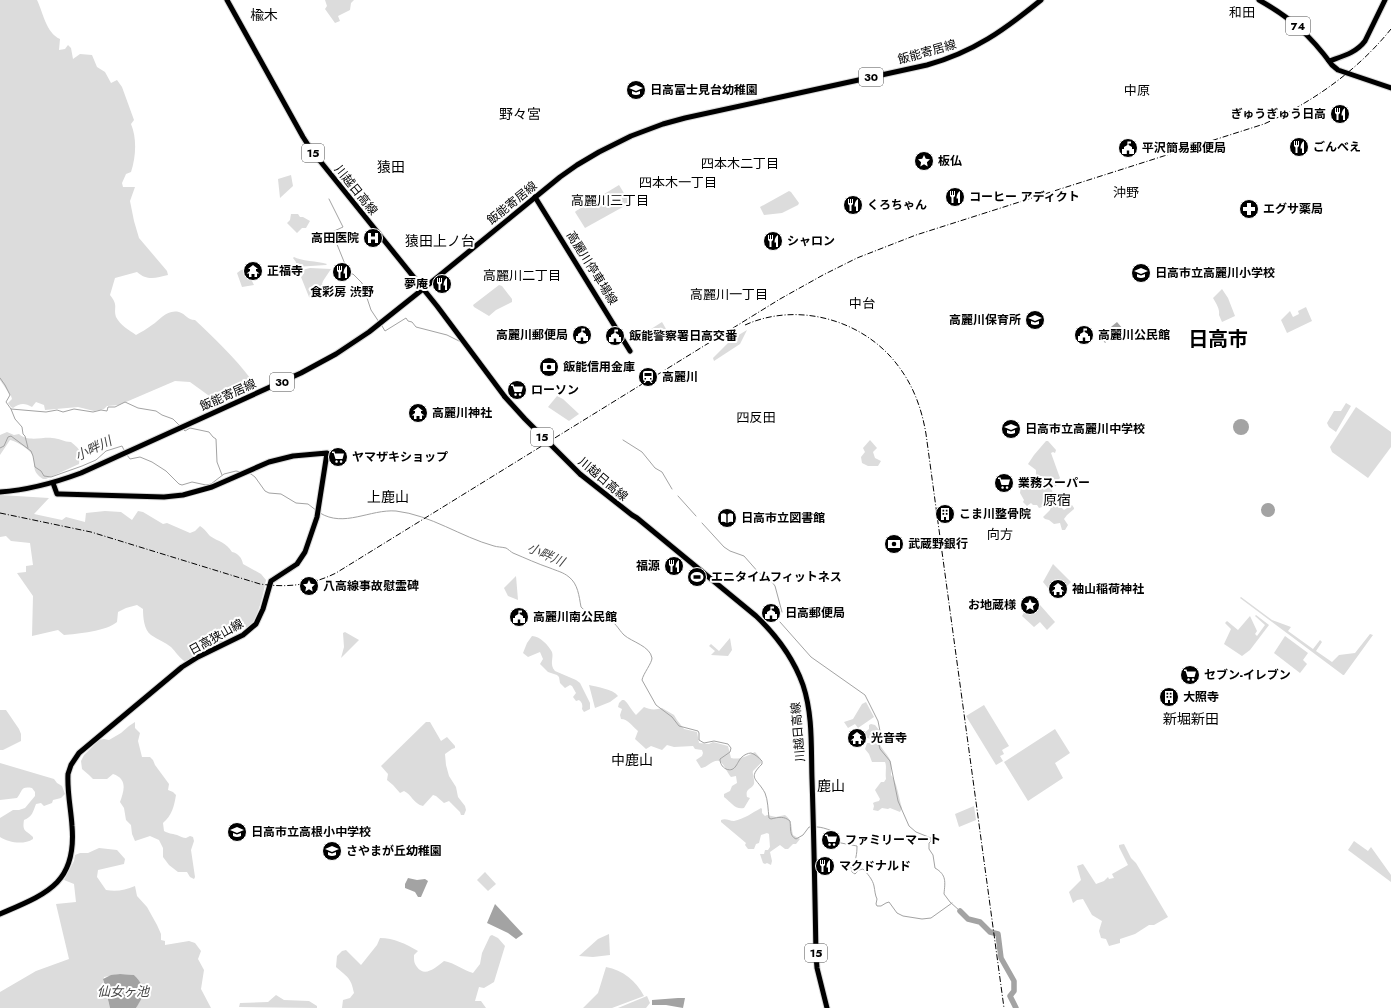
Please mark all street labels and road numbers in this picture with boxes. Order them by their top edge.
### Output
road number: 74 [1286,17,1310,35]
street label: 飯能寄居線 [896,35,958,69]
road number: 30 [859,68,883,86]
road number: 15 [302,144,324,162]
street label: 川越日高線 [330,161,382,219]
street label: 飯能寄居線 [483,177,541,229]
street label: 高麗川停車場線 [562,228,622,308]
road number: 30 [270,373,294,391]
street label: 飯能寄居線 [197,375,259,415]
road number: 15 [531,428,553,446]
street label: 川越日高線 [574,453,632,505]
street label: 日高狭山線 [185,615,247,659]
street label: 川越日高線 [786,701,810,763]
road number: 15 [805,944,827,962]

